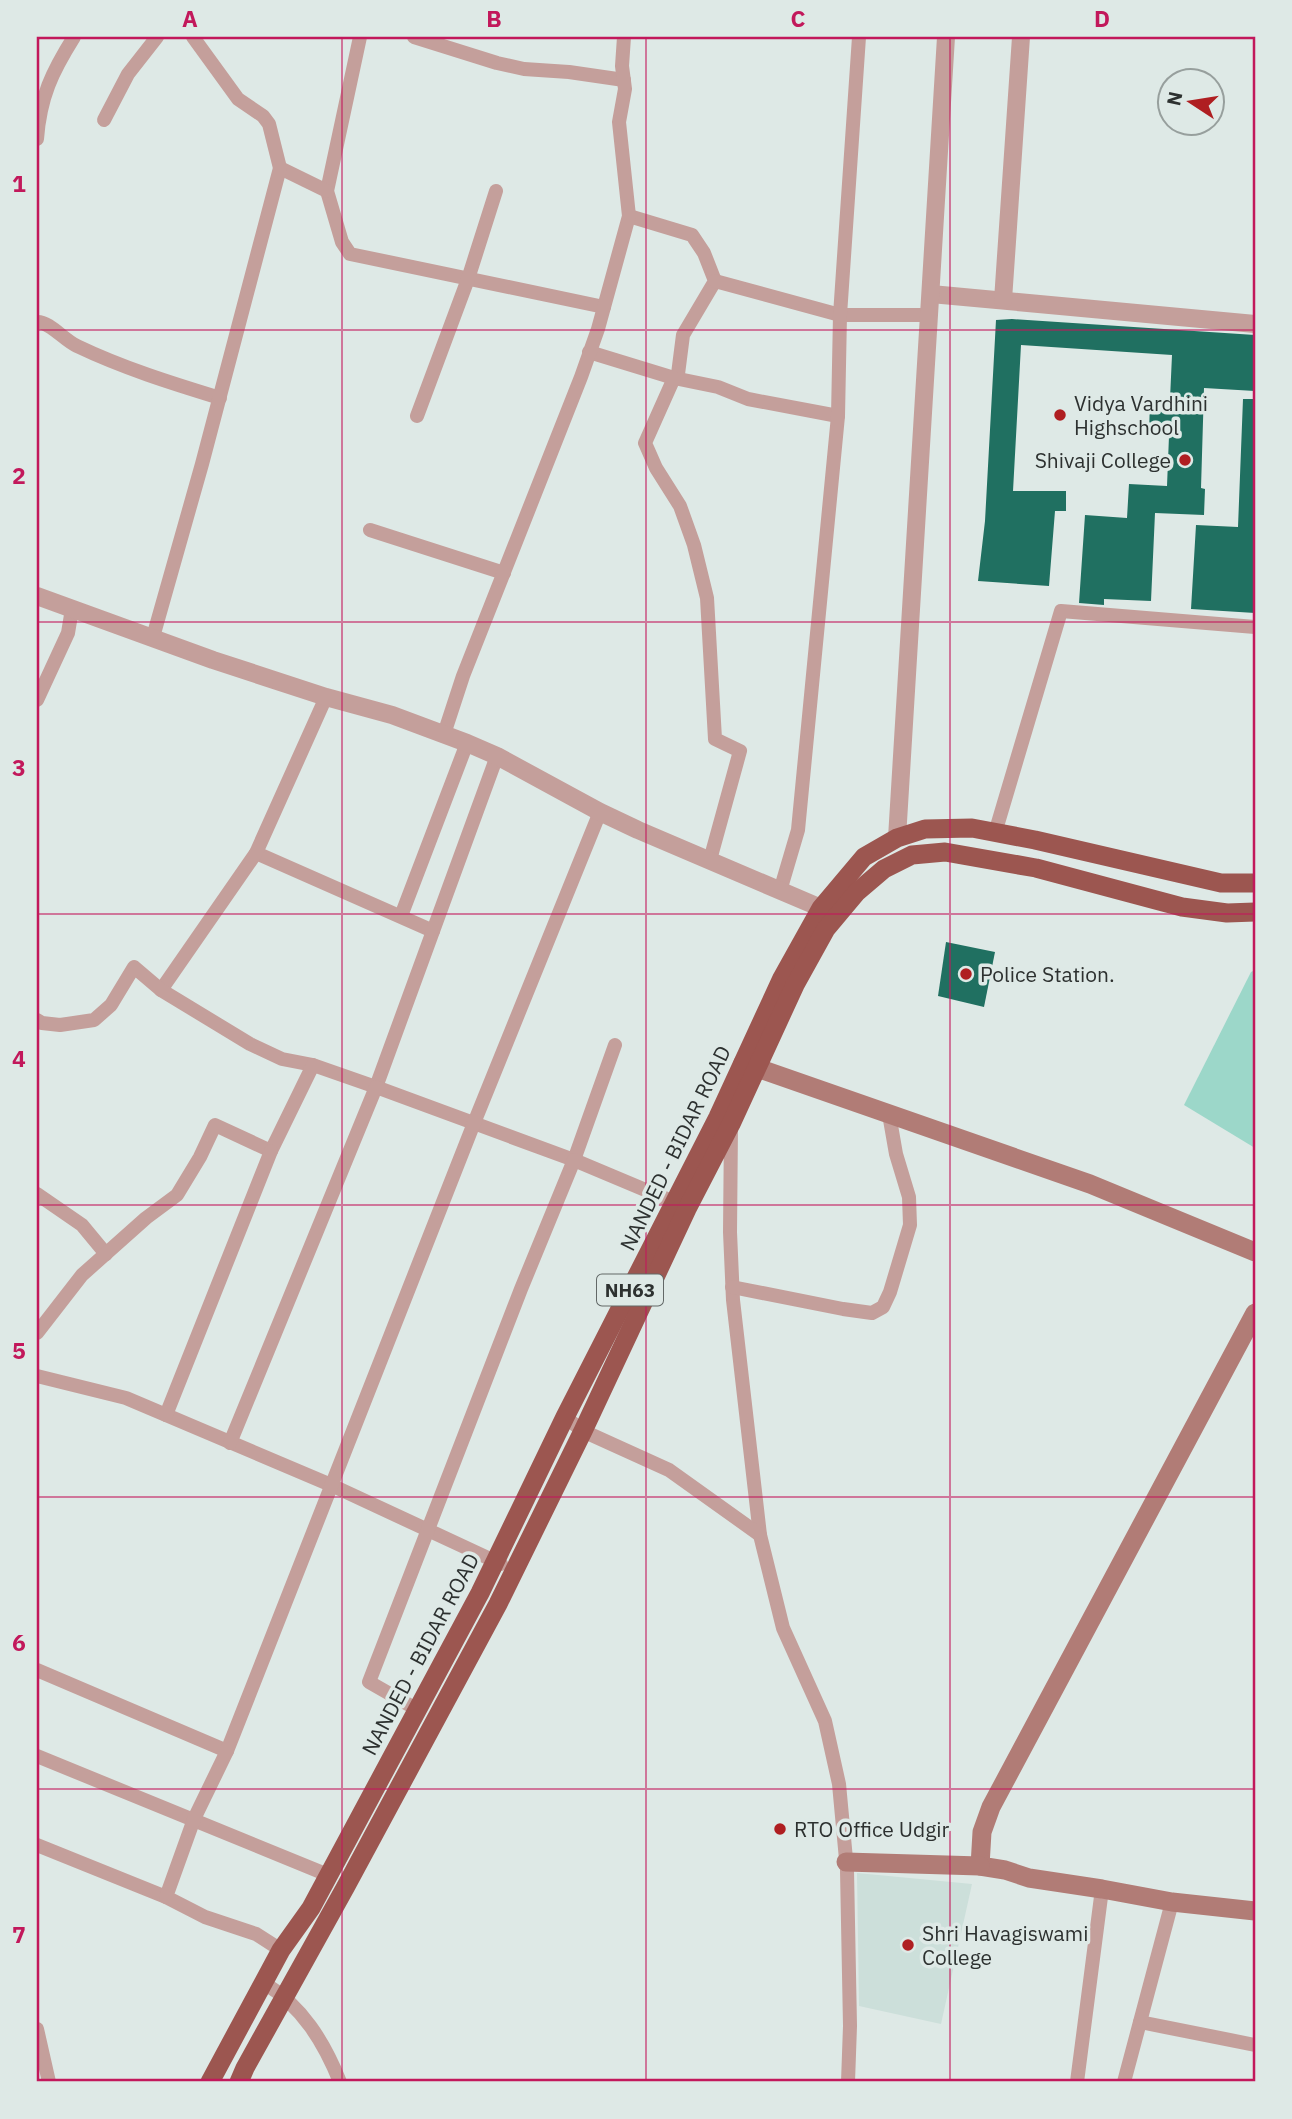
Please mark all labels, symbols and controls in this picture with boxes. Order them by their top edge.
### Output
text: A [182,3,198,33]
text: B [486,3,502,33]
text: C [791,3,806,33]
text: D [1094,3,1110,33]
north arrow [1156,66,1226,136]
text: N [1161,89,1188,108]
text: 1 [12,168,26,198]
place label: Vidya Vardhini Highschool [1074,389,1208,441]
marker: Vidya Vardhini Highschool [1052,407,1068,423]
place label: Shivaji College [1035,446,1171,474]
marker: Shivaji College [1177,452,1193,468]
text: 2 [12,460,26,490]
text: 3 [12,752,26,782]
place label: Police Station. [980,960,1115,988]
marker: Police Station. [958,966,974,982]
street label: NANDED - BIDAR ROAD [613,1041,737,1255]
text: 4 [12,1043,26,1073]
road number: NH63 [597,1274,663,1306]
text: 5 [12,1335,26,1365]
street label: NANDED - BIDAR ROAD [355,1548,485,1760]
text: 6 [12,1627,26,1657]
place label: RTO Office Udgir [794,1815,950,1843]
marker: RTO Office Udgir [772,1821,788,1837]
text: 7 [12,1919,26,1949]
place label: Shri Havagiswami College [922,1919,1088,1971]
marker: Shri Havagiswami College [900,1937,916,1953]

